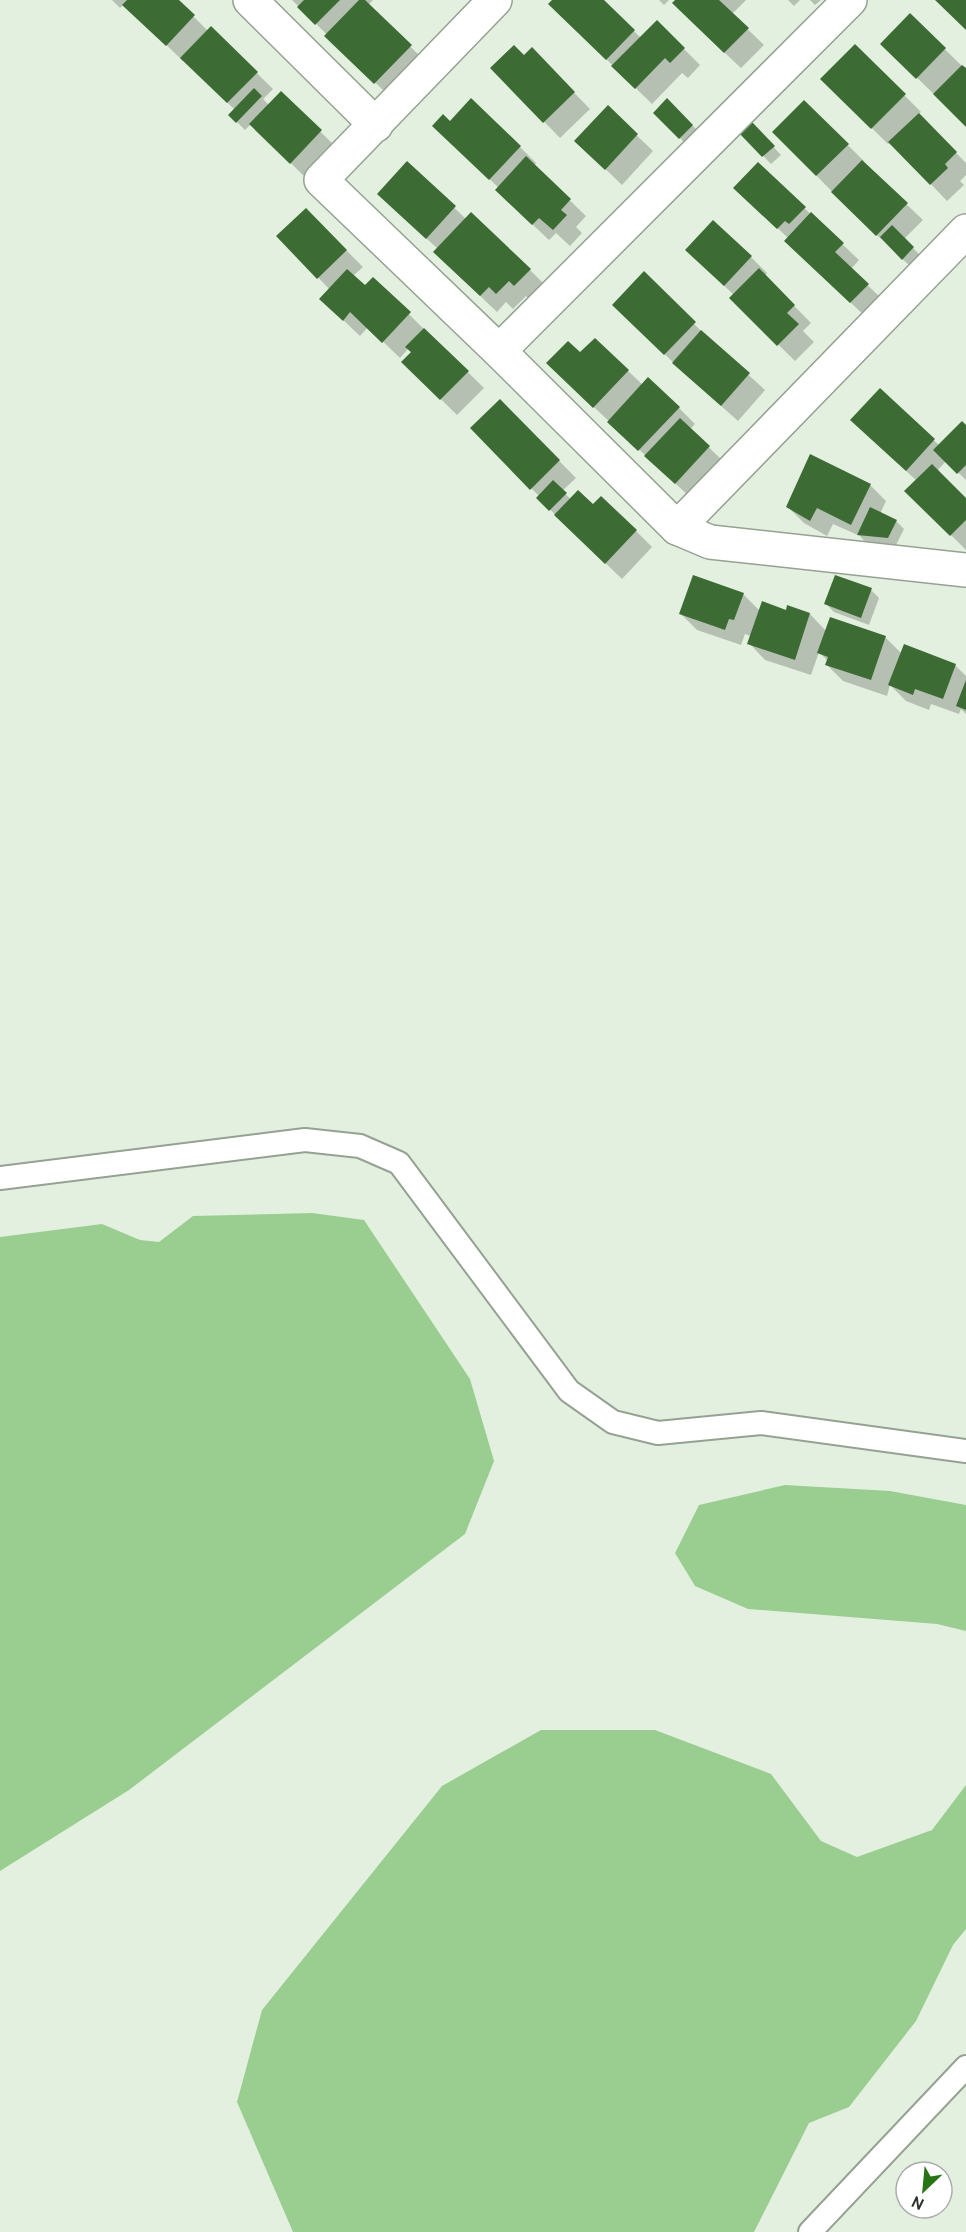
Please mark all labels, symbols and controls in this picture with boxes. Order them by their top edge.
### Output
north arrow [894,2160,954,2220]
text: N [908,2192,927,2214]

